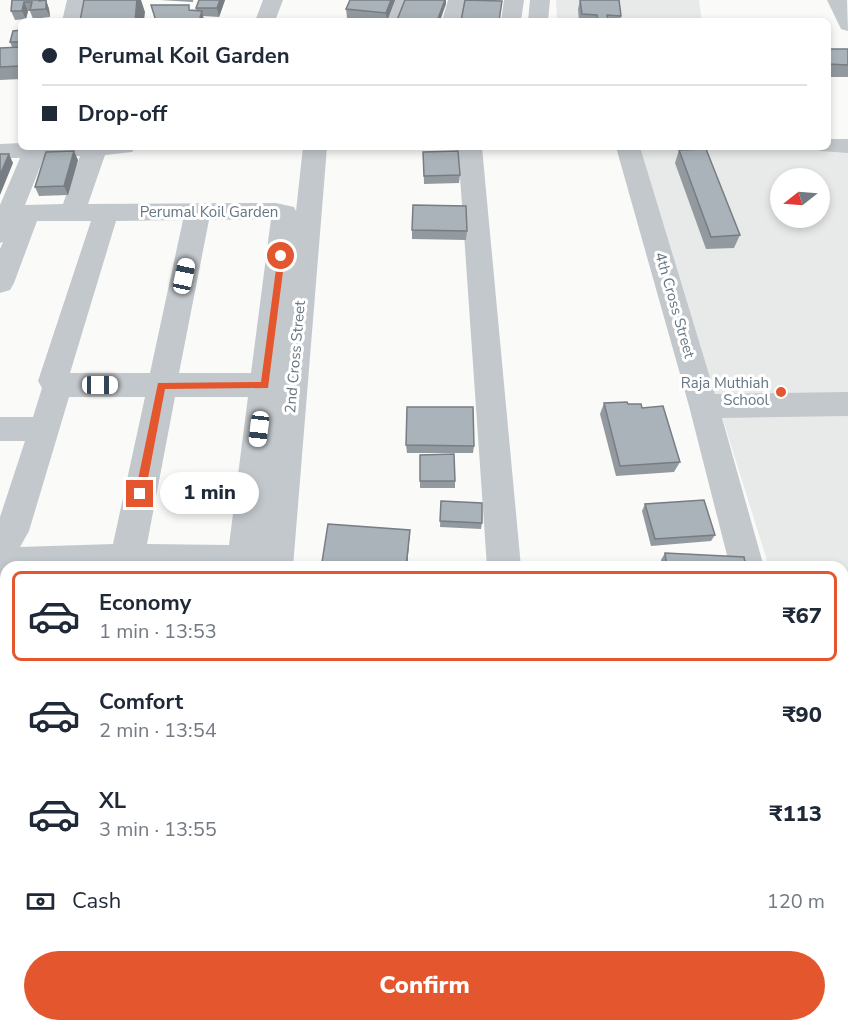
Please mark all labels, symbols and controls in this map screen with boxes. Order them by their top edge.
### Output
text: Perumal Koil Garden [78,41,290,71]
text: Drop-off [78,99,167,129]
north arrow [770,168,830,228]
map controls [770,168,830,228]
street label: Perumal Koil Garden [140,202,278,222]
route start [267,242,294,269]
street label: 4th Cross Street [650,250,700,361]
car [171,257,197,295]
street label: 2nd Cross Street [280,299,310,414]
place label: Raja Muthiah School [681,373,770,410]
car [82,376,118,394]
marker: Raja Muthiah School [774,385,788,399]
car [248,410,270,448]
callout: 1 min [161,473,260,515]
text: 1 min [183,479,236,506]
route end [126,480,153,507]
text: Economy [99,588,191,618]
icon: car [27,589,81,643]
text: ₹67 [782,601,822,631]
text: 1 min · 13:53 [99,618,217,645]
text: Comfort [99,687,183,717]
icon: car [27,688,81,742]
text: ₹90 [782,700,822,730]
text: 2 min · 13:54 [99,717,217,744]
text: XL [99,786,126,816]
icon: car [27,787,81,841]
text: ₹113 [769,799,822,829]
text: 3 min · 13:55 [99,816,217,843]
icon: cash [24,885,57,918]
text: Cash [72,886,121,916]
text: 120 m [767,888,825,915]
button: Confirm [24,951,825,1020]

